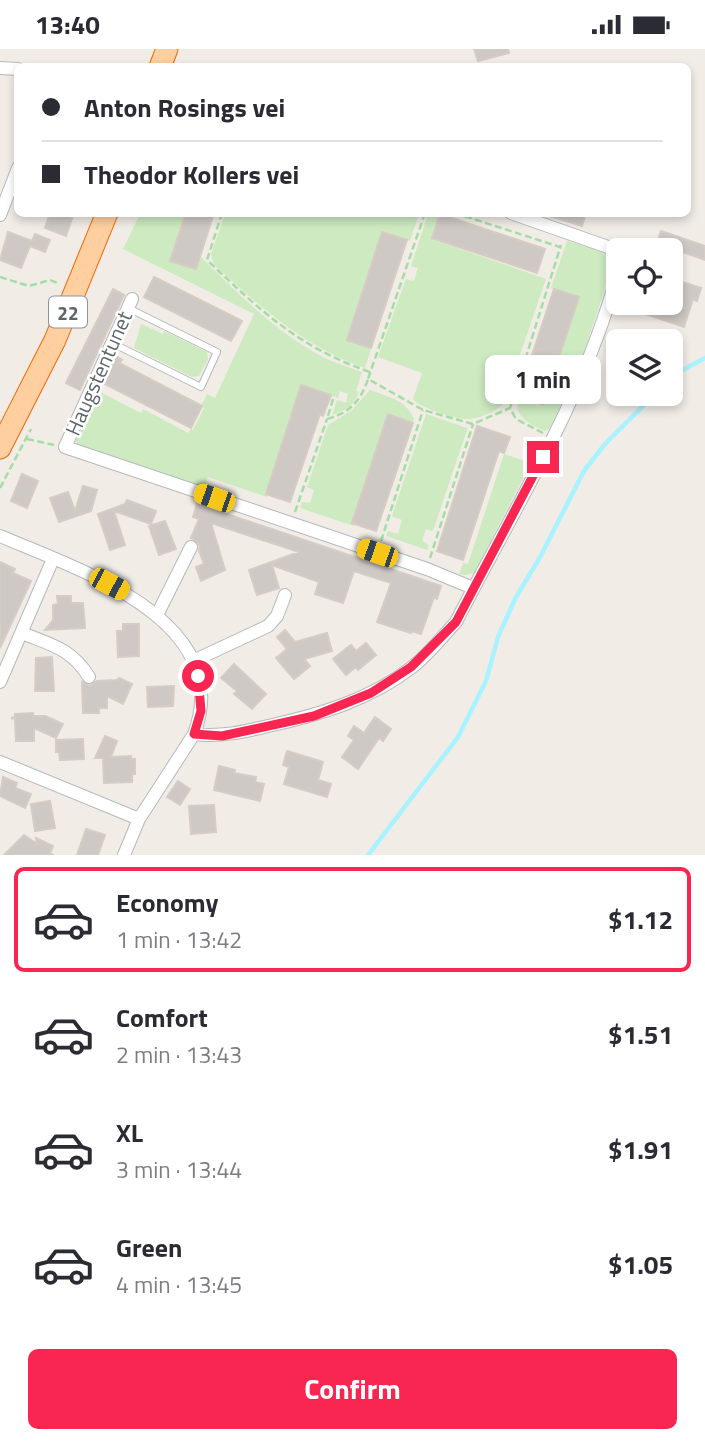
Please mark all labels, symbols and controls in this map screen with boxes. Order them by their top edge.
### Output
text: 13:40 [35,5,100,44]
text: Anton Rosings vei [84,88,285,127]
text: Theodor Kollers vei [84,155,299,194]
map controls [606,238,683,406]
button: locate [606,238,683,315]
road number: 22 [49,296,87,327]
street label: Haugstentunet [56,305,140,440]
button: layers [606,329,683,406]
callout: 1 min [485,355,601,405]
text: 1 min [515,362,571,397]
route end [527,441,559,473]
car [191,481,238,515]
car [354,536,401,570]
car [86,565,133,603]
route start [182,660,214,692]
text: Economy [116,883,218,922]
icon: car [32,888,95,951]
text: $1.12 [608,900,673,939]
text: 1 min · 13:42 [116,922,242,957]
text: Comfort [116,998,208,1037]
icon: car [32,1003,95,1066]
text: $1.51 [608,1015,673,1054]
text: 2 min · 13:43 [116,1037,242,1072]
text: XL [116,1113,143,1152]
icon: car [32,1118,95,1181]
text: $1.91 [608,1130,673,1169]
text: 3 min · 13:44 [116,1152,242,1187]
text: Green [116,1228,182,1267]
icon: car [32,1233,95,1296]
text: $1.05 [608,1245,673,1284]
text: 4 min · 13:45 [116,1267,242,1302]
button: Confirm [28,1349,677,1429]

